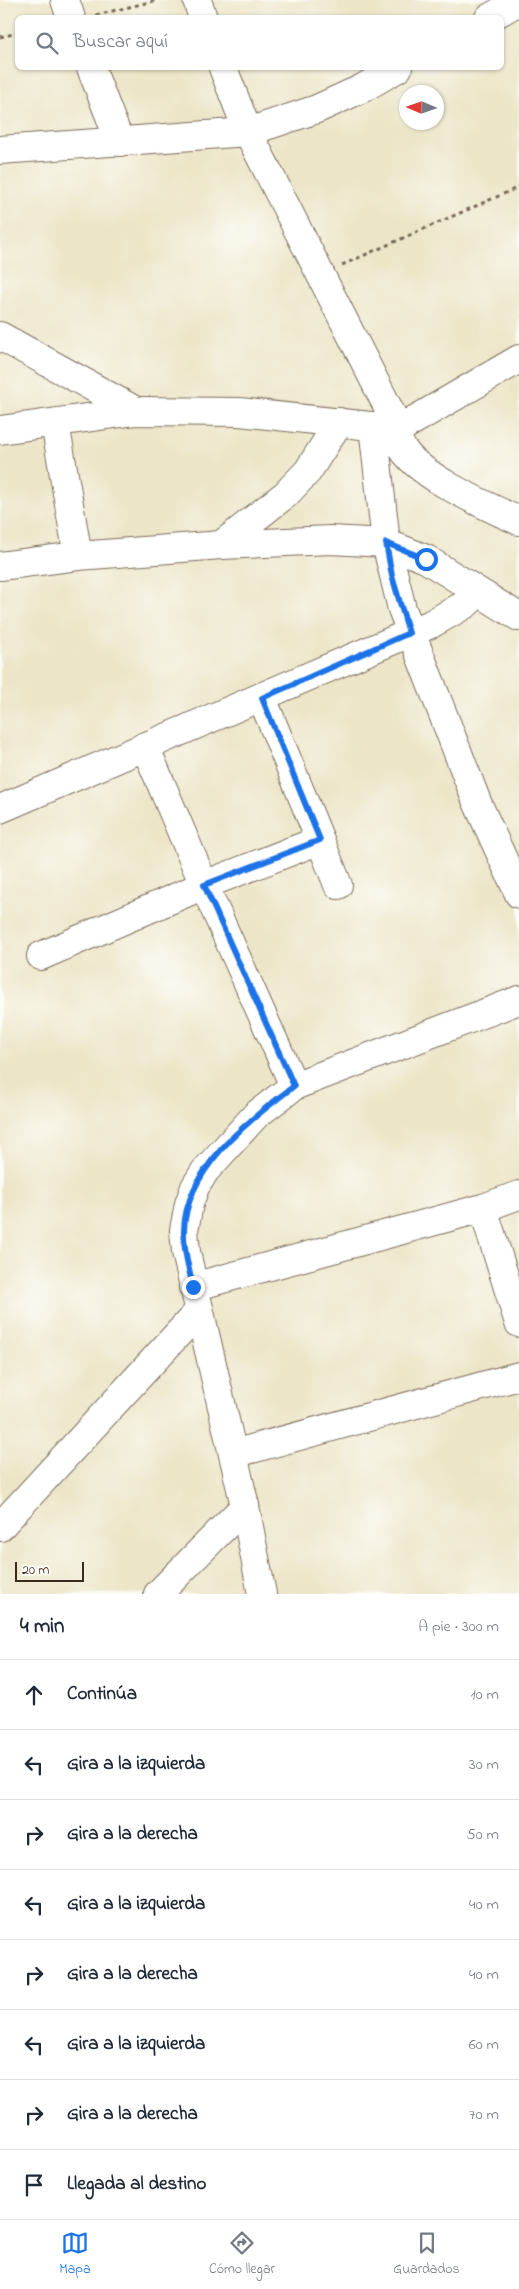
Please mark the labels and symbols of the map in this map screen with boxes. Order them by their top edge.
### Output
north arrow [399,85,444,130]
route start [415,548,438,571]
route end [182,1276,205,1299]
scale bar [15,1559,84,1582]

